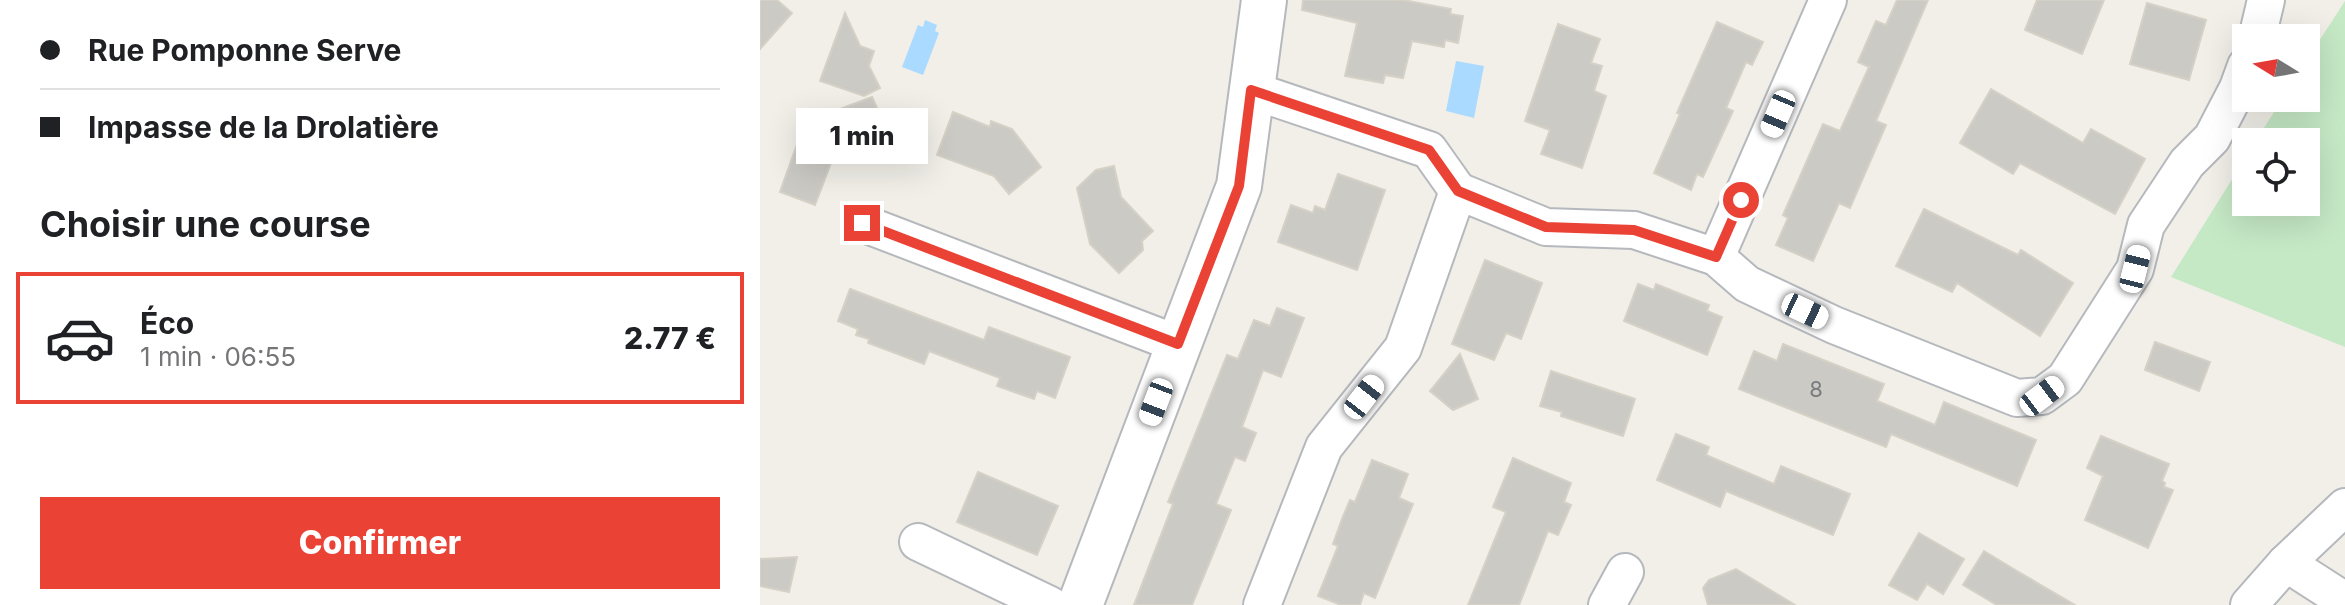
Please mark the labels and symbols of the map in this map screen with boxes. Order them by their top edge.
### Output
north arrow [2232,24,2320,112]
car [1758,87,1798,141]
callout: 1 min [796,107,928,163]
route start [1723,182,1759,218]
route end [844,205,880,241]
car [2118,243,2152,295]
car [1778,290,1832,332]
car [1340,371,1388,423]
car [2016,372,2068,420]
car [1136,375,1176,429]
house number: 8 [1809,376,1823,402]

